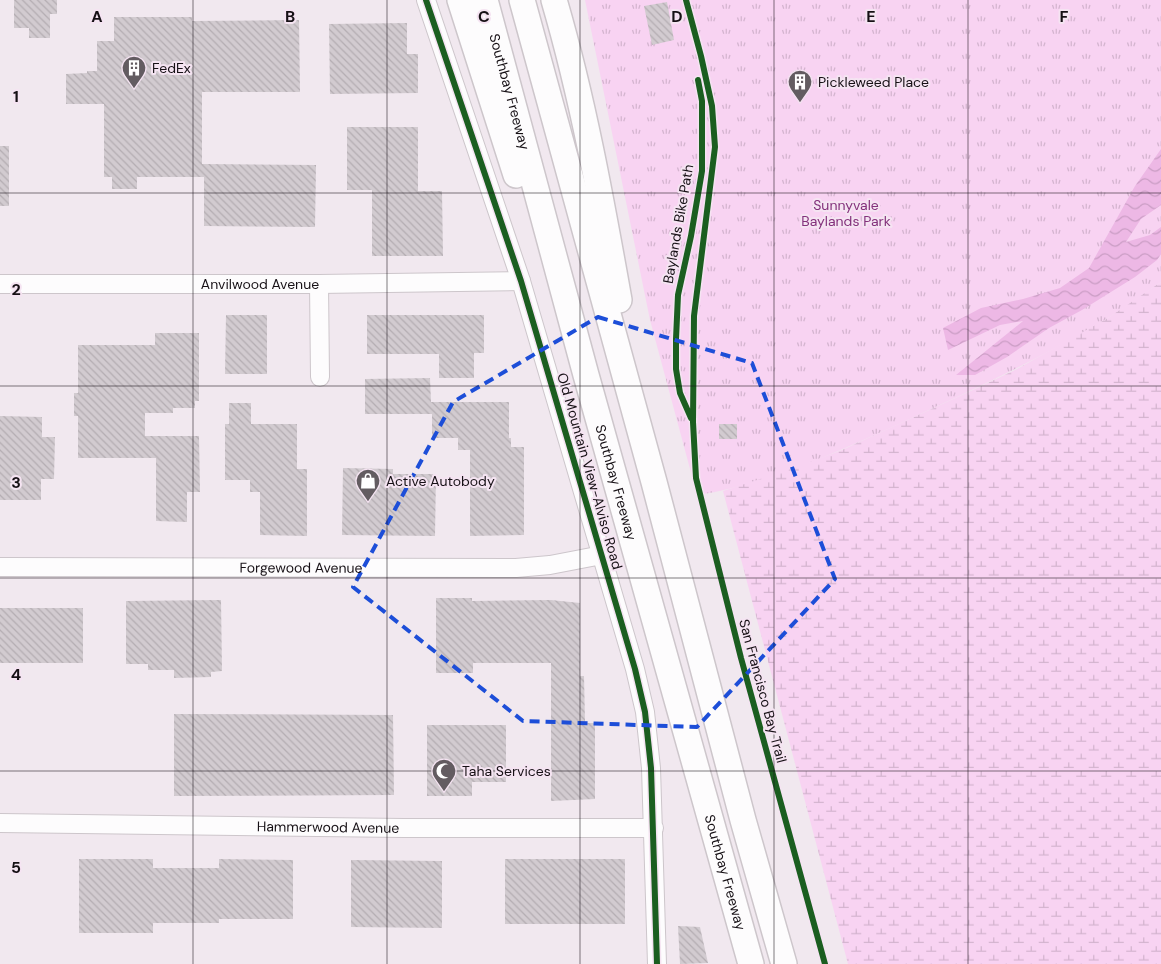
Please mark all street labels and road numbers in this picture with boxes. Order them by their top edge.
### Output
street label: Southbay Freeway [485,32,534,152]
street label: Baylands Bike Path [659,163,697,285]
street label: Anvilwood Avenue [201,275,319,293]
street label: Old Mountain View-Alviso Road [553,371,627,571]
street label: Southbay Freeway [591,423,641,543]
street label: Forgewood Avenue [240,558,363,577]
street label: San Francisco Bay Trail [735,617,791,765]
street label: Southbay Freeway [701,813,750,933]
street label: Hammerwood Avenue [257,817,399,837]

